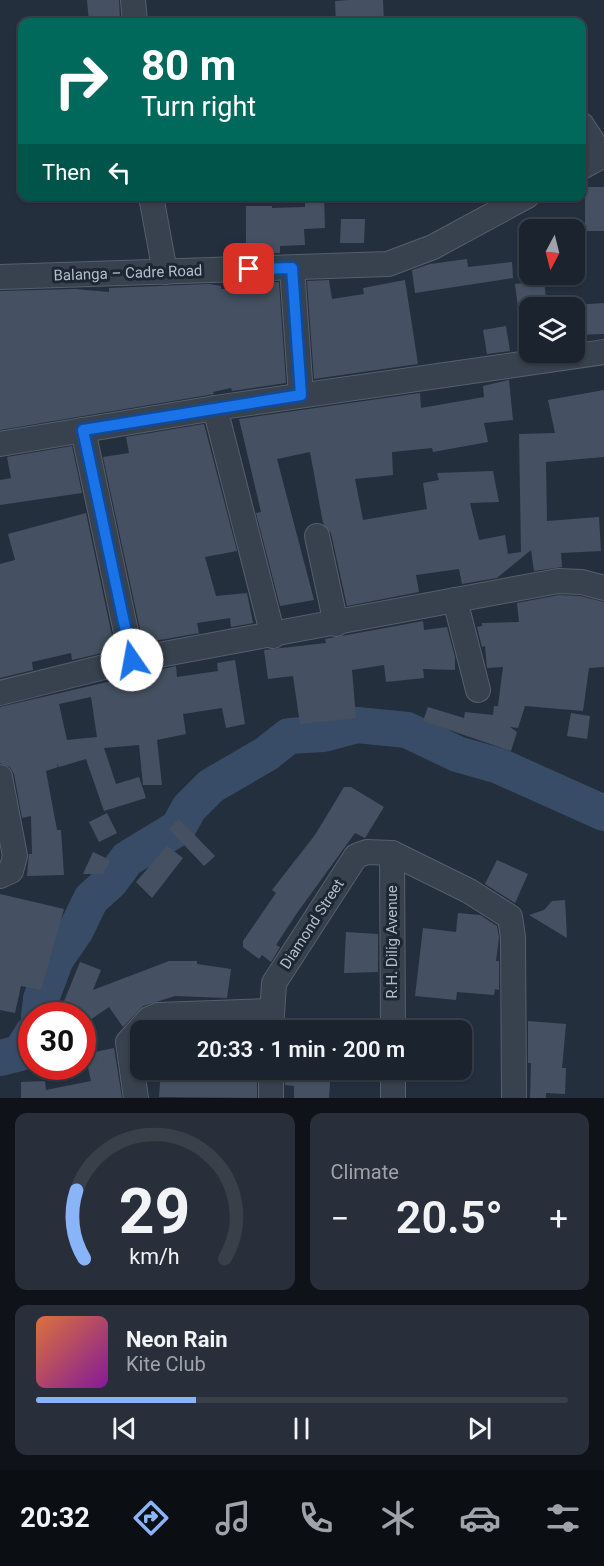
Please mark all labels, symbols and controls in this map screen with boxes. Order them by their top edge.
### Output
text: 80 m [141,41,236,90]
icon: right [42,42,120,120]
text: Turn right [141,91,256,123]
icon: left [103,156,136,189]
text: Then [42,160,91,185]
north arrow [519,219,585,285]
map controls [519,219,585,363]
pin [223,243,274,294]
icon: arrive [232,252,265,285]
street label: Balanga – Cadre Road [53,261,203,285]
button: layers [519,297,585,363]
position arrow [100,628,164,692]
street label: Diamond Street [276,876,348,972]
street label: R.H. Dilig Avenue [383,885,401,999]
speed limit sign: 30 [18,1002,96,1080]
text: 20:33 · 1 min · 200 m [197,1037,405,1062]
text: Climate [331,1160,399,1184]
text: 29 [119,1175,191,1248]
text: 20.5° [396,1191,503,1244]
text: − [331,1199,349,1238]
text: + [549,1199,568,1238]
text: km/h [130,1244,180,1269]
text: Neon Rain [126,1327,228,1352]
text: Kite Club [126,1352,206,1376]
icon: previous [108,1412,141,1445]
icon: pause [285,1412,318,1445]
icon: next [463,1412,496,1445]
icon: directions [130,1497,172,1539]
icon: music [212,1497,254,1539]
icon: phone [295,1497,337,1539]
icon: climate [377,1497,419,1539]
icon: car [459,1497,501,1539]
icon: filters [542,1497,584,1539]
text: 20:32 [20,1502,90,1534]

